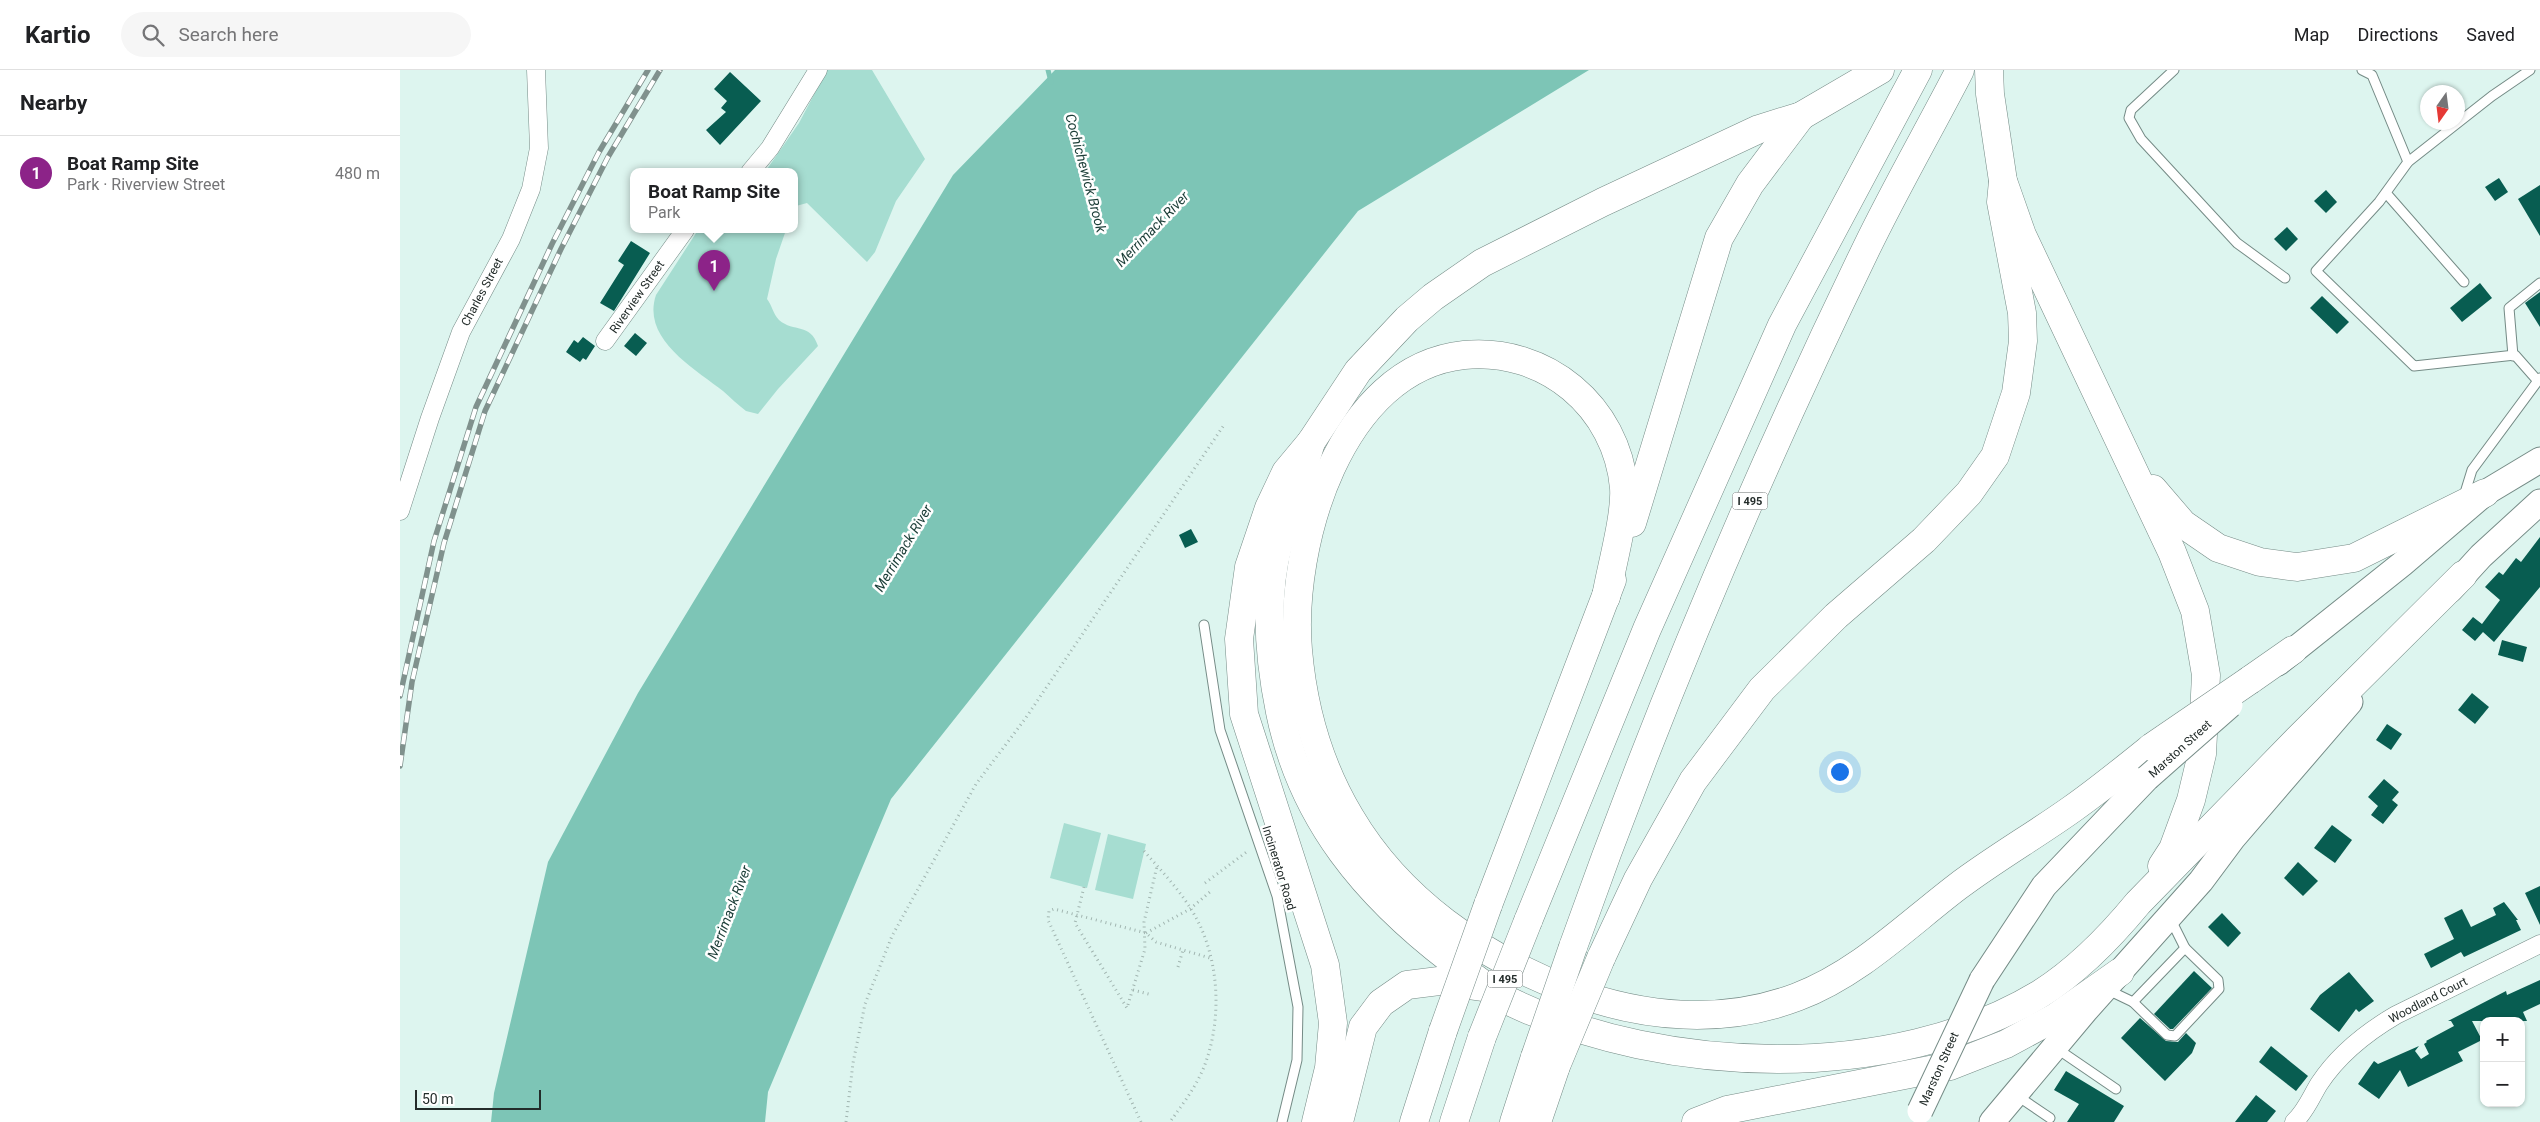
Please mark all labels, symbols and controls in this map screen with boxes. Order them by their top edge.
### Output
search box [121,12,471,57]
text: Kartio [25,21,91,49]
icon: search [139,21,167,49]
text: Search here [179,23,278,46]
text: Map [2294,24,2329,45]
text: Directions [2357,24,2438,45]
text: Saved [2466,24,2515,45]
north arrow [2420,85,2465,130]
text: Nearby [20,91,87,115]
water label: Cochichewick Brook [1062,112,1110,235]
text: Boat Ramp Site [67,152,199,175]
text: 1 [31,164,41,183]
text: 480 m [335,164,380,183]
popup [630,168,798,233]
text: Park · Riverview Street [67,175,225,194]
text: Boat Ramp Site [648,180,780,203]
water label: Merrimack River [1112,188,1192,270]
text: Park [648,203,680,222]
pin: 1 [698,250,730,291]
street label: Charles Street [458,255,506,328]
street label: Riverview Street [607,258,667,336]
road number: I 495 [1732,492,1768,510]
water label: Merrimack River [871,501,935,594]
street label: Marston Street [2146,717,2214,781]
your location [1827,759,1853,785]
street label: Incinerator Road [1259,824,1299,912]
water label: Merrimack River [704,863,754,961]
road number: I 495 [1488,971,1522,988]
street label: Woodland Court [2386,974,2470,1026]
map controls [2480,1017,2525,1107]
button: + [2480,1017,2525,1062]
street label: Marston Street [1917,1030,1962,1108]
button: − [2480,1062,2525,1107]
scale bar [415,1087,541,1110]
text: 50 m [422,1091,454,1107]

